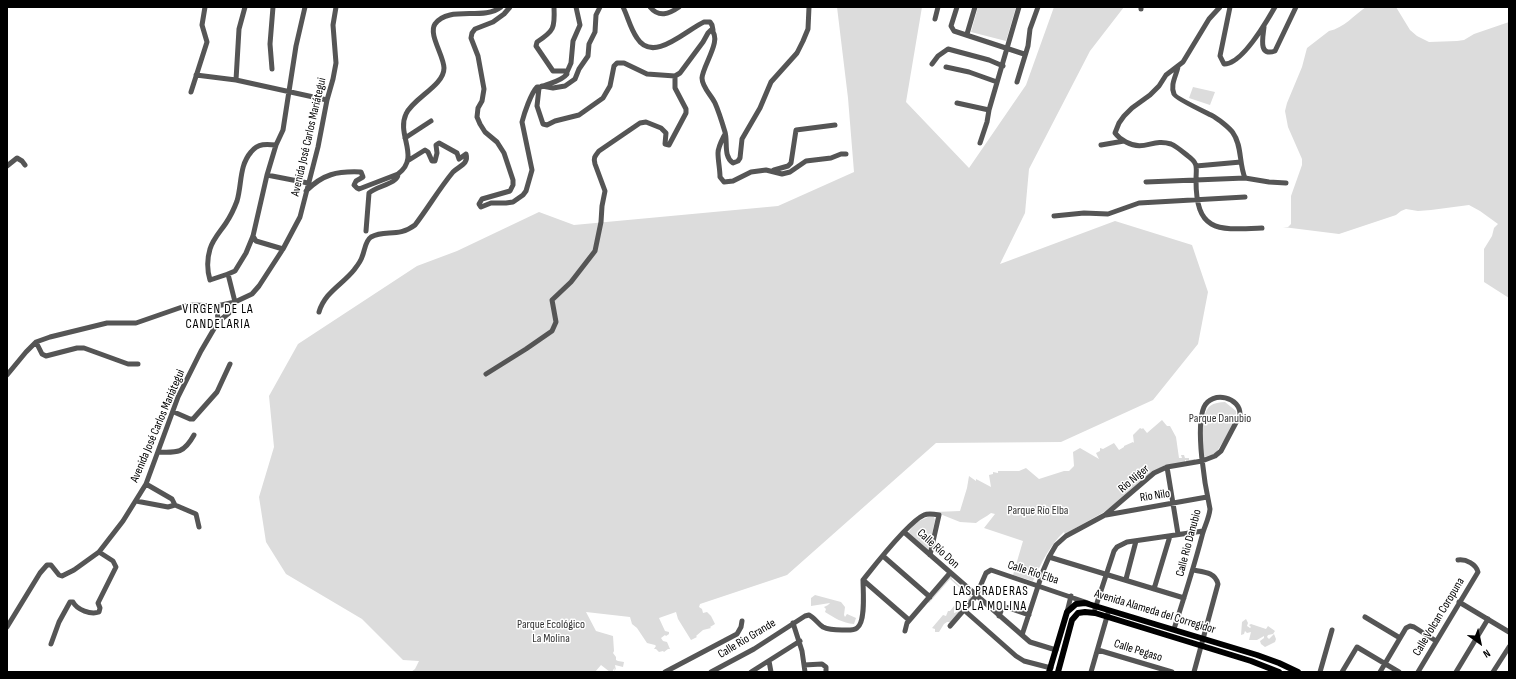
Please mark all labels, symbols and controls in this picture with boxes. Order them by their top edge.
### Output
street label: Avenida José Carlos Mariátegui [288,76,330,198]
district label: VIRGEN DE LA CANDELARIA [182,302,254,333]
street label: Avenida José Carlos Mariátegui [128,367,188,485]
park label: Parque Danubio [1189,412,1251,426]
street label: Rio Niger [1116,462,1152,496]
street label: Rio Nilo [1139,487,1171,505]
park label: Parque Río Elba [1008,504,1068,518]
street label: Calle Rio Danubio [1173,508,1205,578]
street label: Calle Río Don [914,526,962,572]
street label: Calle Río Elba [1006,558,1060,588]
street label: Calle Volcan Coropuna [1410,575,1468,659]
district label: LAS PRADERAS DE LA MOLINA [953,584,1029,615]
street label: Avenida Alameda del Corregidor [1093,587,1217,637]
street label: Calle Rio Grande [715,616,779,662]
park label: Parque Ecológico La Molina [517,618,585,646]
north arrow [1460,623,1500,663]
street label: Calle Pegaso [1112,637,1164,665]
text: N [1481,646,1493,661]

